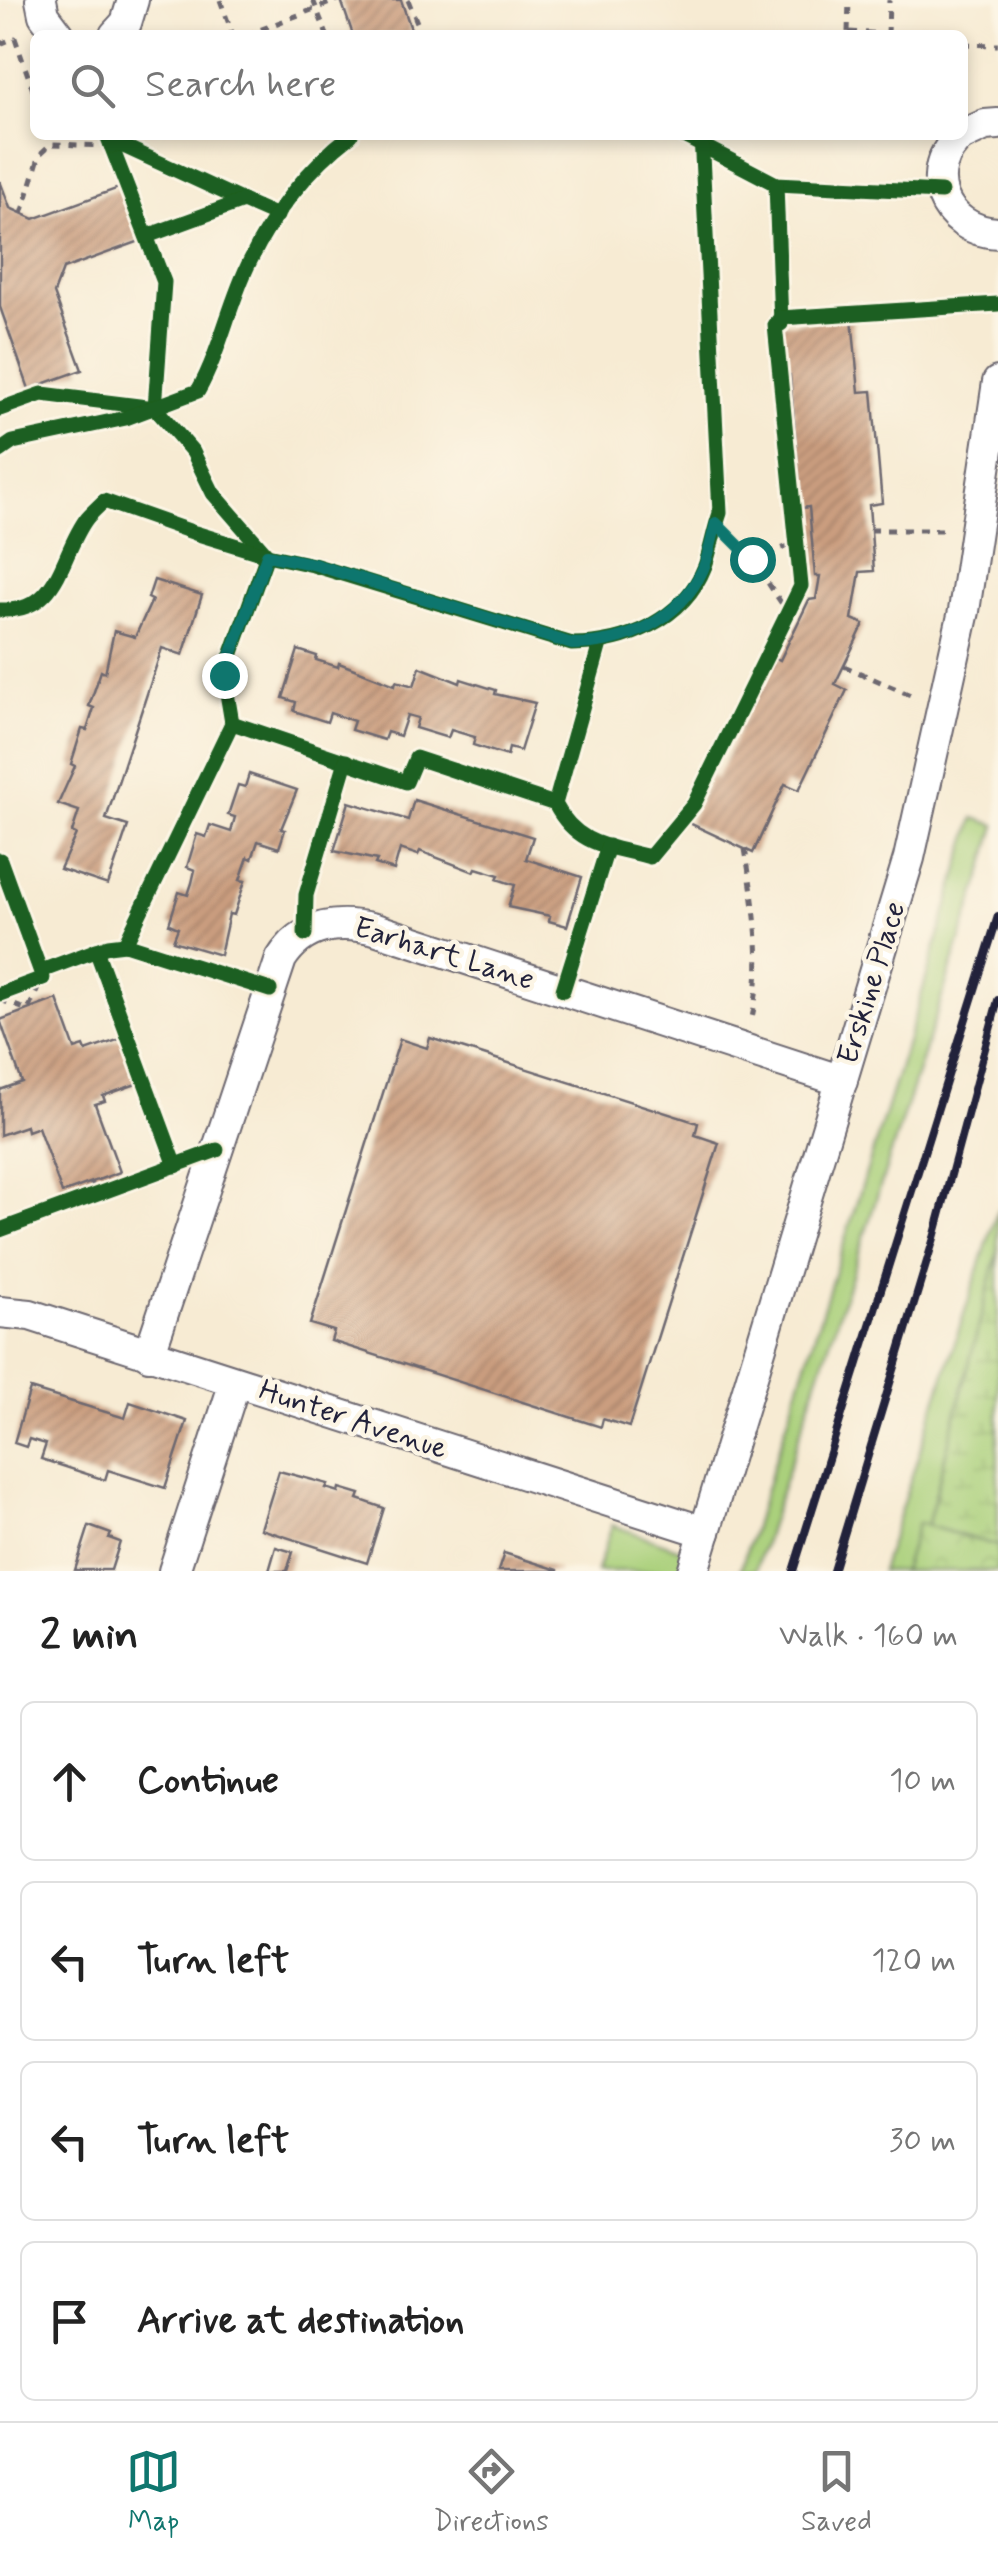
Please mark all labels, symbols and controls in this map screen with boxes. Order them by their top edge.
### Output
search box [30,30,968,140]
icon: search [65,58,120,113]
text: Search here [145,61,336,110]
route start [730,537,776,583]
route end [202,653,248,699]
street label: Erskine Place [829,897,915,1069]
street label: Earhart Lane [349,908,539,1000]
street label: Hunter Avenue [254,1371,452,1469]
text: 2 min [40,1609,139,1664]
text: Walk · 160 m [779,1615,958,1657]
icon: ahead [42,1754,97,1809]
text: Continue [137,1757,279,1806]
text: 10 m [889,1760,956,1802]
icon: left [42,1934,97,1989]
text: Turn left [137,1937,289,1986]
text: 120 m [871,1940,956,1982]
icon: left [42,2114,97,2169]
text: Turn left [137,2117,289,2166]
text: 30 m [889,2120,956,2162]
icon: arrive [42,2294,97,2349]
text: Arrive at destination [137,2297,464,2346]
tab: Map [126,2444,181,2541]
tab: Directions [434,2444,549,2541]
tab: Saved [801,2444,872,2541]

